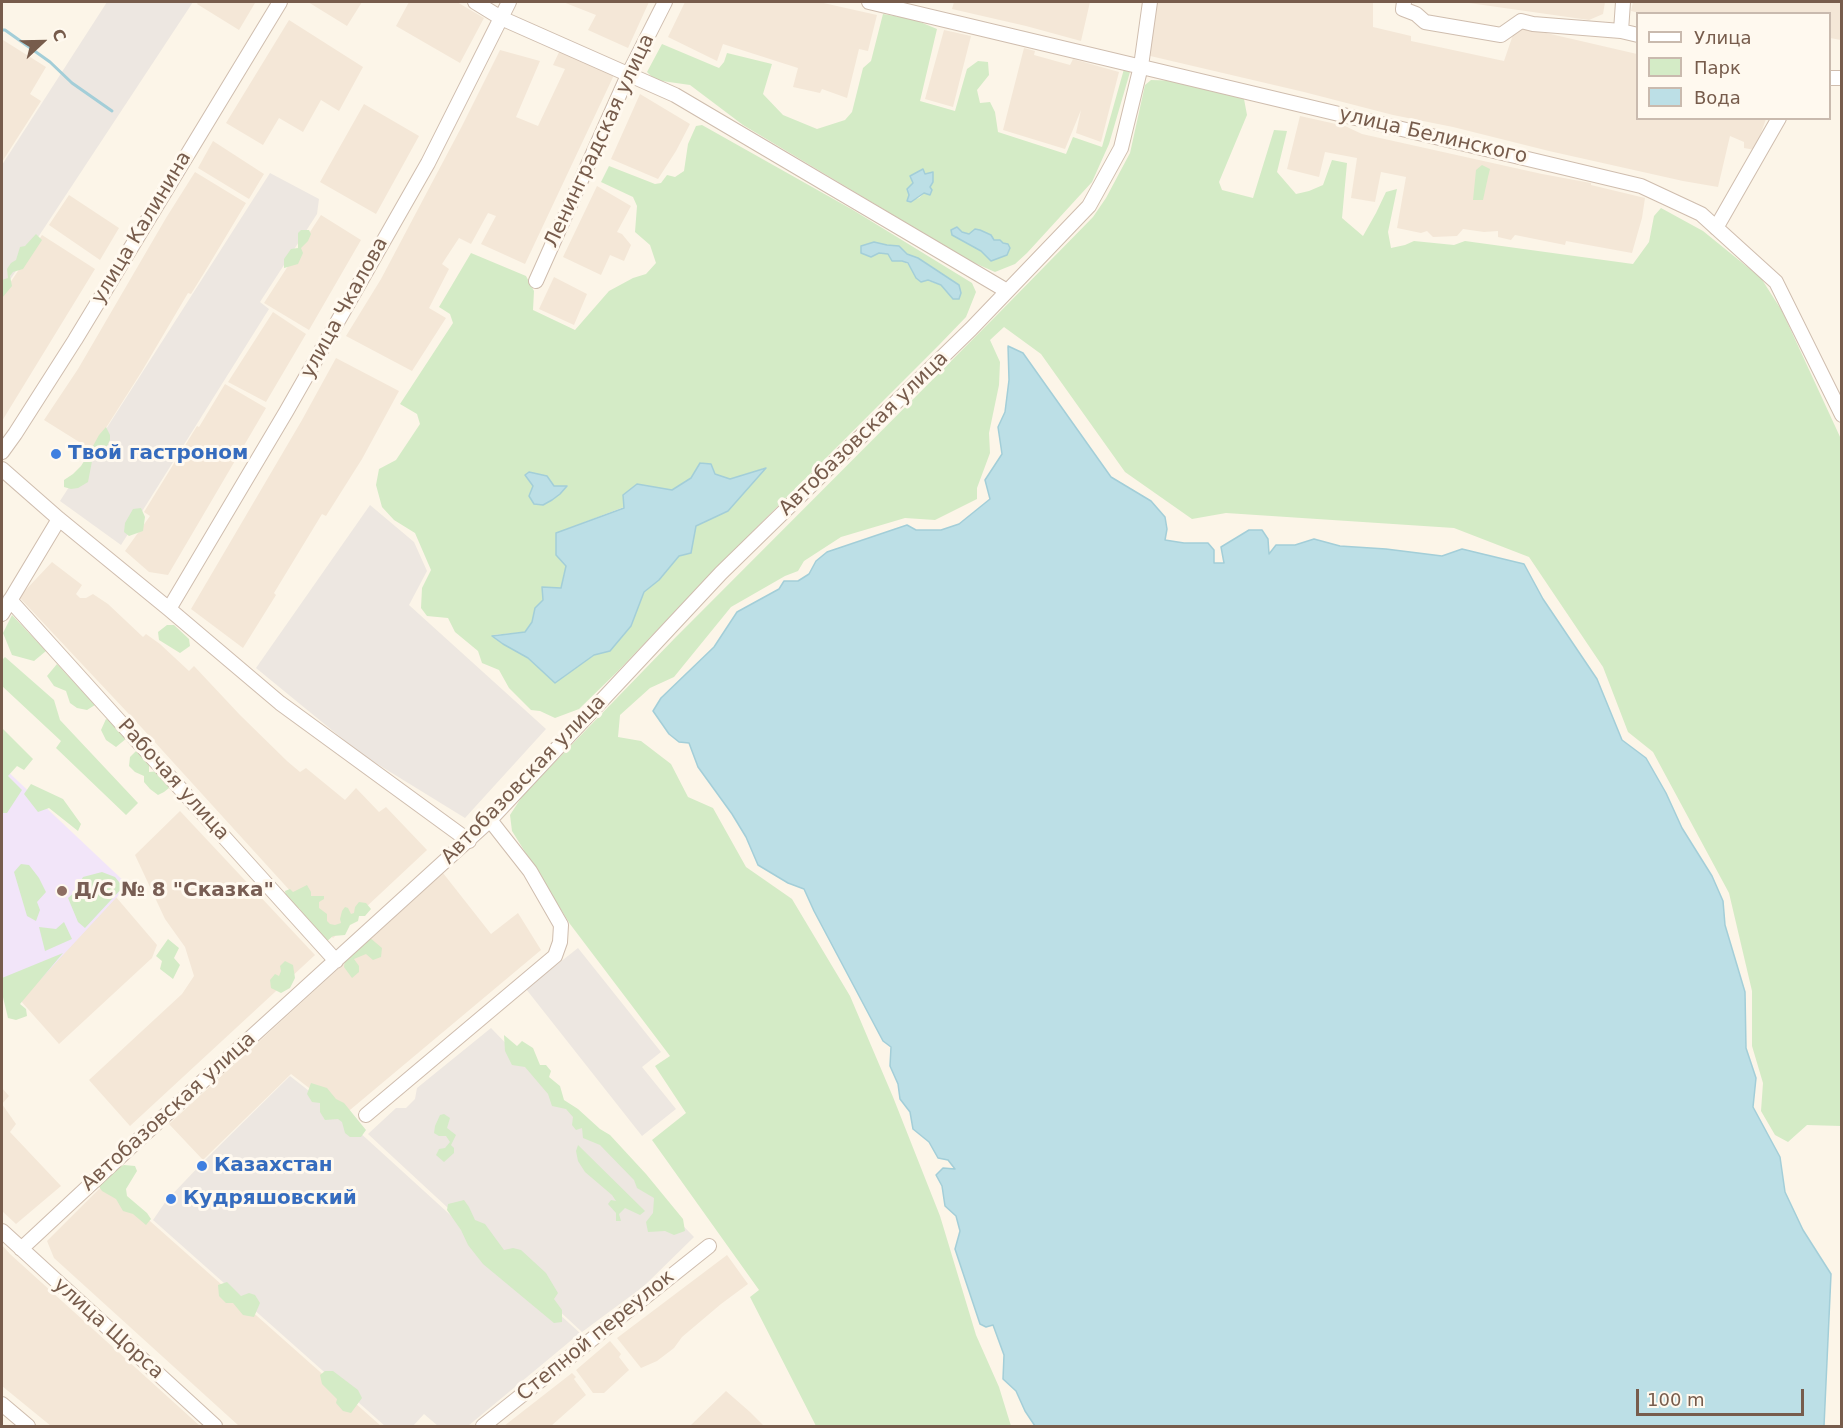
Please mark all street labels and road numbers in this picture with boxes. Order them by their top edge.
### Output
street label: Ленинградская улица [540,30,660,252]
street label: улица Белинского [1336,103,1530,169]
street label: улица Калинина [87,147,197,309]
street label: улица Чкалова [296,234,394,382]
street label: Автобазовская улица [774,347,954,521]
street label: Автобазовская улица [437,690,611,870]
street label: Рабочая улица [112,714,234,846]
street label: Автобазовская улица [77,1028,261,1196]
street label: Степной переулок [513,1265,679,1407]
street label: улица Щорса [48,1273,168,1385]

